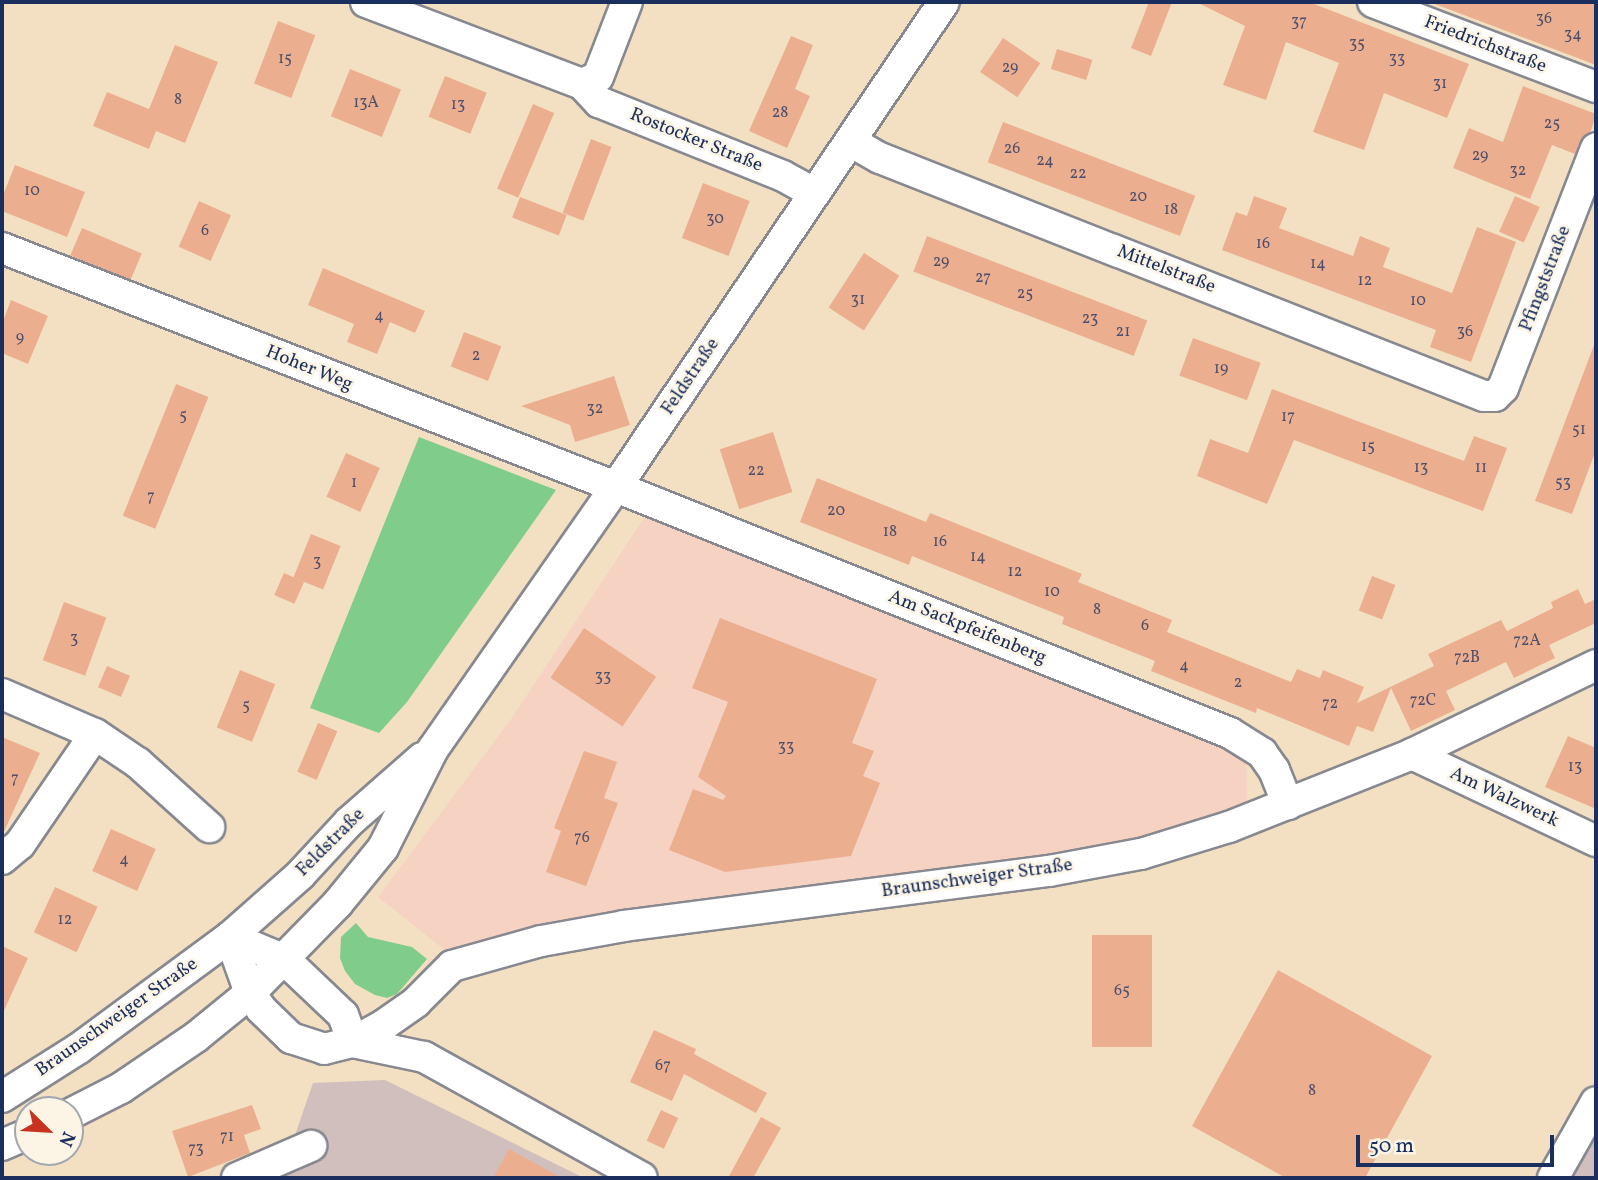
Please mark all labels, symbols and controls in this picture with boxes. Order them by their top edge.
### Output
house number: 36 [1536,9,1552,29]
street label: Friedrichstraße [1421,11,1549,79]
house number: 37 [1291,12,1307,32]
house number: 34 [1564,25,1582,45]
house number: 35 [1349,34,1365,54]
house number: 15 [278,49,292,69]
house number: 33 [1389,49,1405,69]
house number: 29 [1002,58,1018,78]
house number: 31 [1433,74,1447,94]
house number: 8 [174,90,182,110]
house number: 13A [353,93,379,113]
house number: 13 [451,95,465,115]
house number: 28 [772,103,788,123]
street label: Rostocker Straße [626,104,766,178]
house number: 25 [1544,114,1560,134]
house number: 26 [1004,139,1020,159]
house number: 29 [1472,146,1488,166]
house number: 24 [1036,151,1054,171]
house number: 32 [1510,161,1526,181]
house number: 22 [1069,164,1087,184]
house number: 10 [24,181,40,201]
house number: 20 [1129,187,1147,207]
house number: 18 [1164,200,1178,220]
house number: 30 [706,209,724,229]
house number: 6 [201,221,209,241]
street label: Pfingststraße [1515,223,1577,335]
house number: 16 [1256,234,1270,254]
street label: Mittelstraße [1114,241,1218,299]
house number: 29 [933,252,949,272]
house number: 14 [1310,254,1326,274]
house number: 27 [975,268,991,288]
house number: 12 [1358,271,1372,291]
house number: 25 [1017,284,1033,304]
house number: 31 [851,290,865,310]
house number: 10 [1410,291,1426,311]
house number: 4 [374,306,384,326]
house number: 23 [1082,309,1098,329]
house number: 21 [1116,322,1130,342]
house number: 36 [1457,322,1473,342]
house number: 9 [16,328,24,348]
street label: Feldstraße [657,334,725,420]
street label: Hoher Weg [262,341,356,397]
house number: 2 [472,346,480,366]
house number: 19 [1214,359,1228,379]
house number: 32 [587,399,603,419]
house number: 5 [179,406,187,426]
house number: 17 [1281,407,1295,427]
house number: 51 [1572,420,1586,440]
house number: 15 [1361,437,1375,457]
house number: 13 [1414,458,1428,478]
house number: 11 [1475,458,1487,478]
house number: 22 [747,461,765,481]
house number: 1 [351,473,357,493]
house number: 53 [1555,473,1571,493]
house number: 7 [147,487,155,507]
house number: 20 [827,501,845,521]
house number: 18 [883,522,897,542]
house number: 16 [933,532,947,552]
house number: 14 [970,547,986,567]
house number: 3 [313,552,321,572]
house number: 12 [1008,562,1022,582]
house number: 10 [1044,582,1060,602]
street label: Am Sackpfeifenberg [885,586,1049,670]
house number: 8 [1093,600,1101,620]
house number: 6 [1141,616,1149,636]
house number: 3 [70,629,78,649]
house number: 72A [1513,631,1541,651]
house number: 72B [1454,648,1480,668]
house number: 4 [1179,656,1189,676]
house number: 33 [595,667,611,687]
house number: 2 [1234,673,1242,693]
house number: 72C [1410,691,1436,711]
house number: 72 [1322,694,1338,714]
house number: 5 [242,696,250,716]
house number: 33 [778,737,794,757]
house number: 13 [1568,757,1582,777]
street label: Am Walzwerk [1446,763,1562,833]
house number: 7 [11,769,19,789]
street label: Feldstraße [292,804,370,882]
house number: 76 [574,828,590,848]
house number: 4 [119,850,129,870]
street label: Braunschweiger Straße [880,854,1074,904]
house number: 12 [58,910,72,930]
street label: Braunschweiger Straße [32,953,202,1083]
house number: 65 [1114,981,1130,1001]
house number: 67 [655,1056,671,1076]
house number: 8 [1308,1081,1316,1101]
north arrow [14,1096,84,1166]
scale bar [1360,1120,1558,1164]
text: N [52,1127,81,1150]
house number: 71 [220,1127,234,1147]
text: 50 m [1369,1132,1414,1161]
house number: 73 [188,1139,204,1159]

